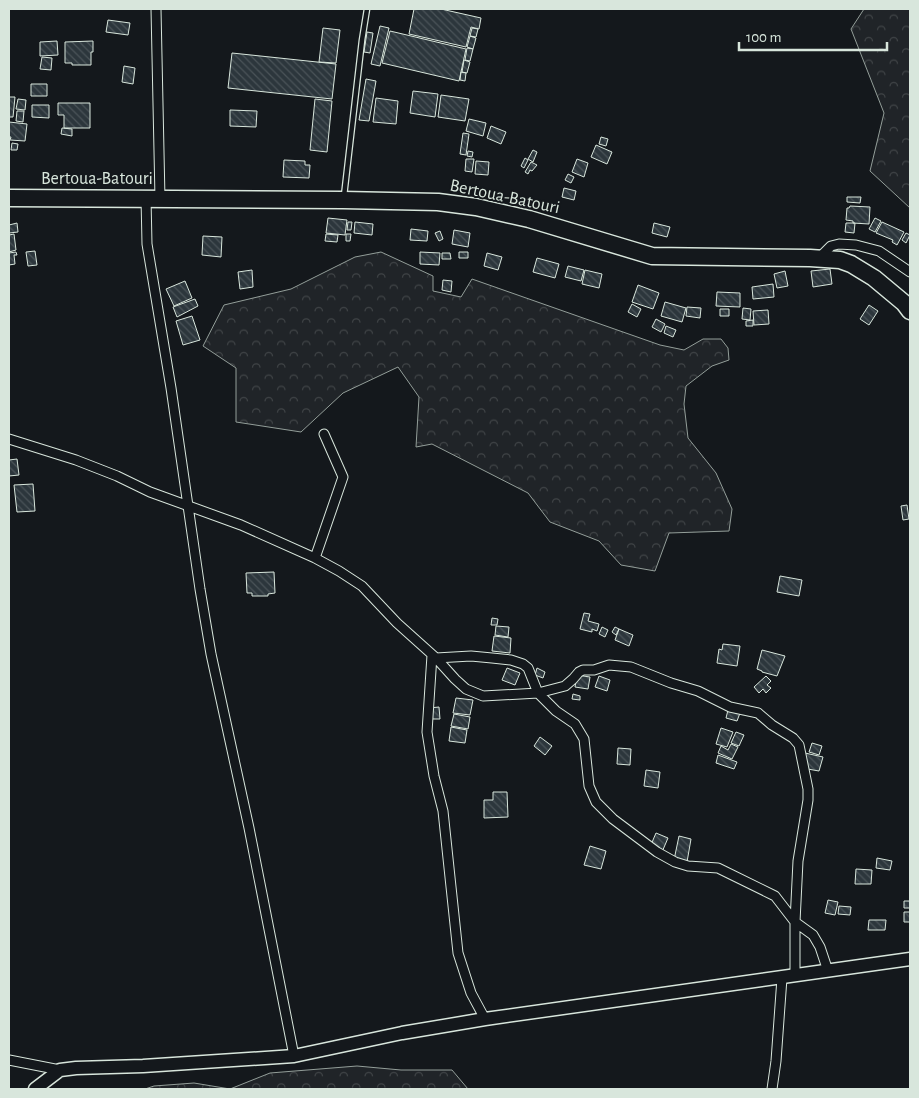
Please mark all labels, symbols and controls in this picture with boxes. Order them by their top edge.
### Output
scale bar [739,20,886,52]
text: 100 m [746,30,781,45]
street label: Bertoua-Batouri [41,170,153,188]
street label: Bertoua-Batouri [448,177,561,217]

